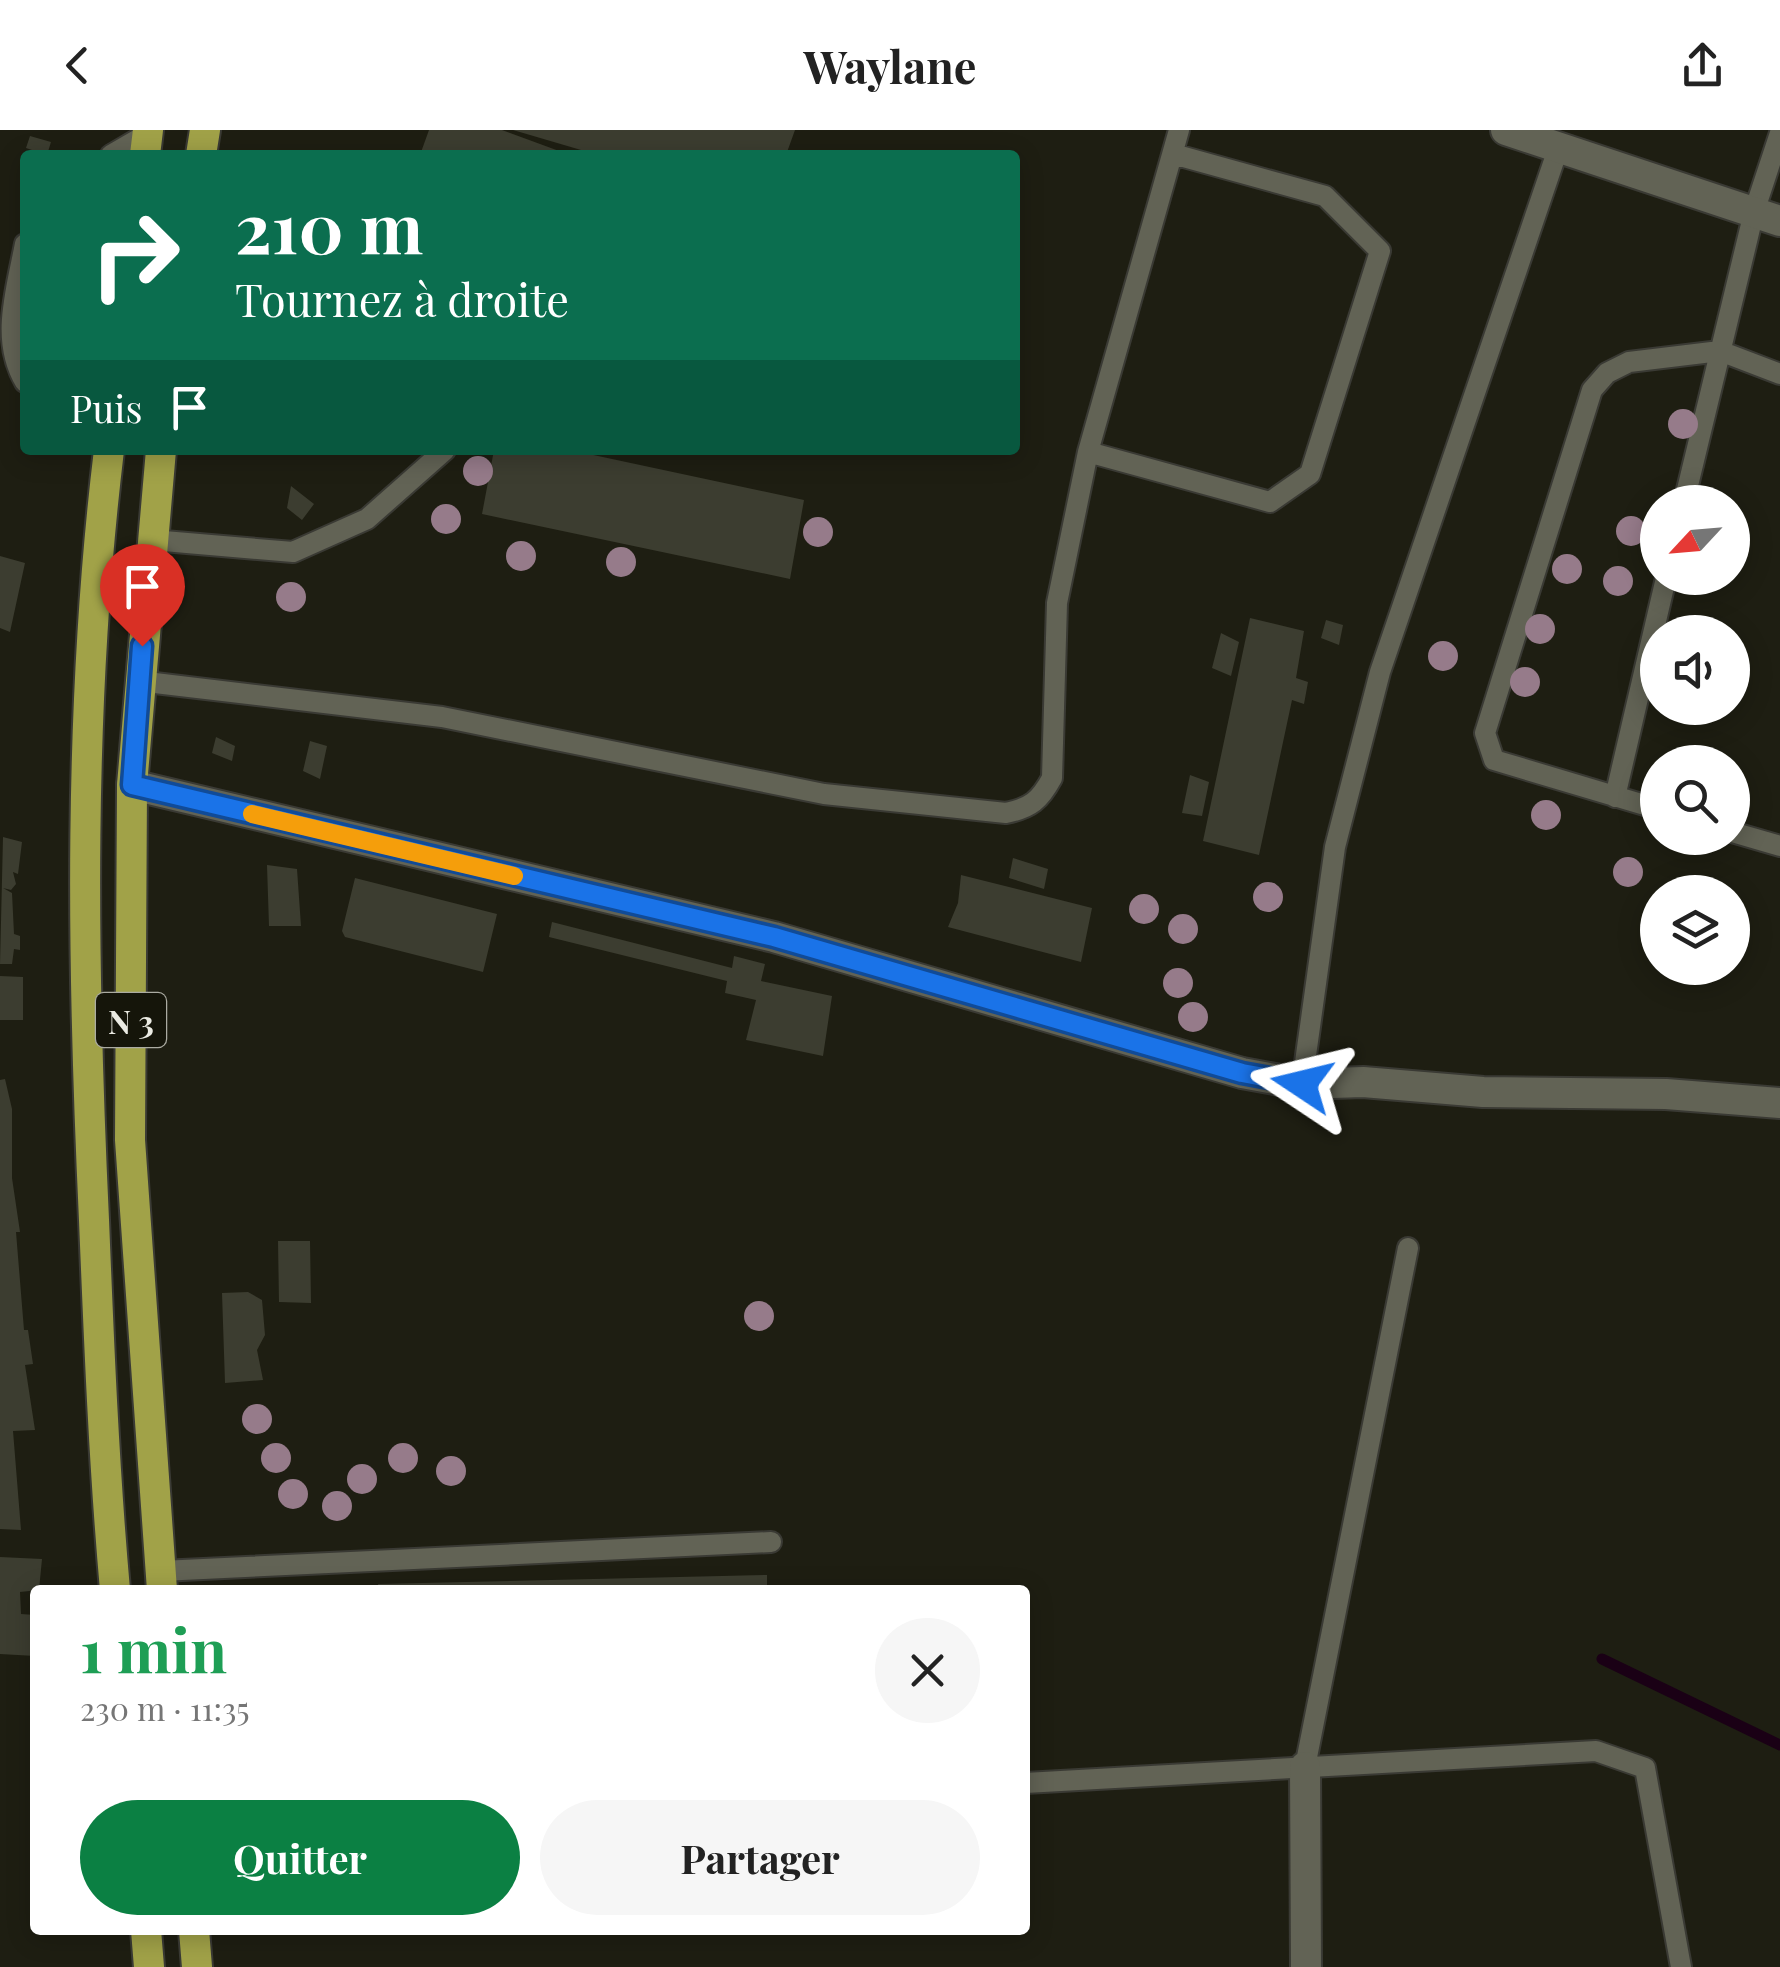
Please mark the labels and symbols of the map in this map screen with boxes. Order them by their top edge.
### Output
north arrow [1640,485,1750,595]
pin [100,544,185,647]
road number: N 3 [96,993,166,1047]
position arrow [1250,1032,1354,1136]

